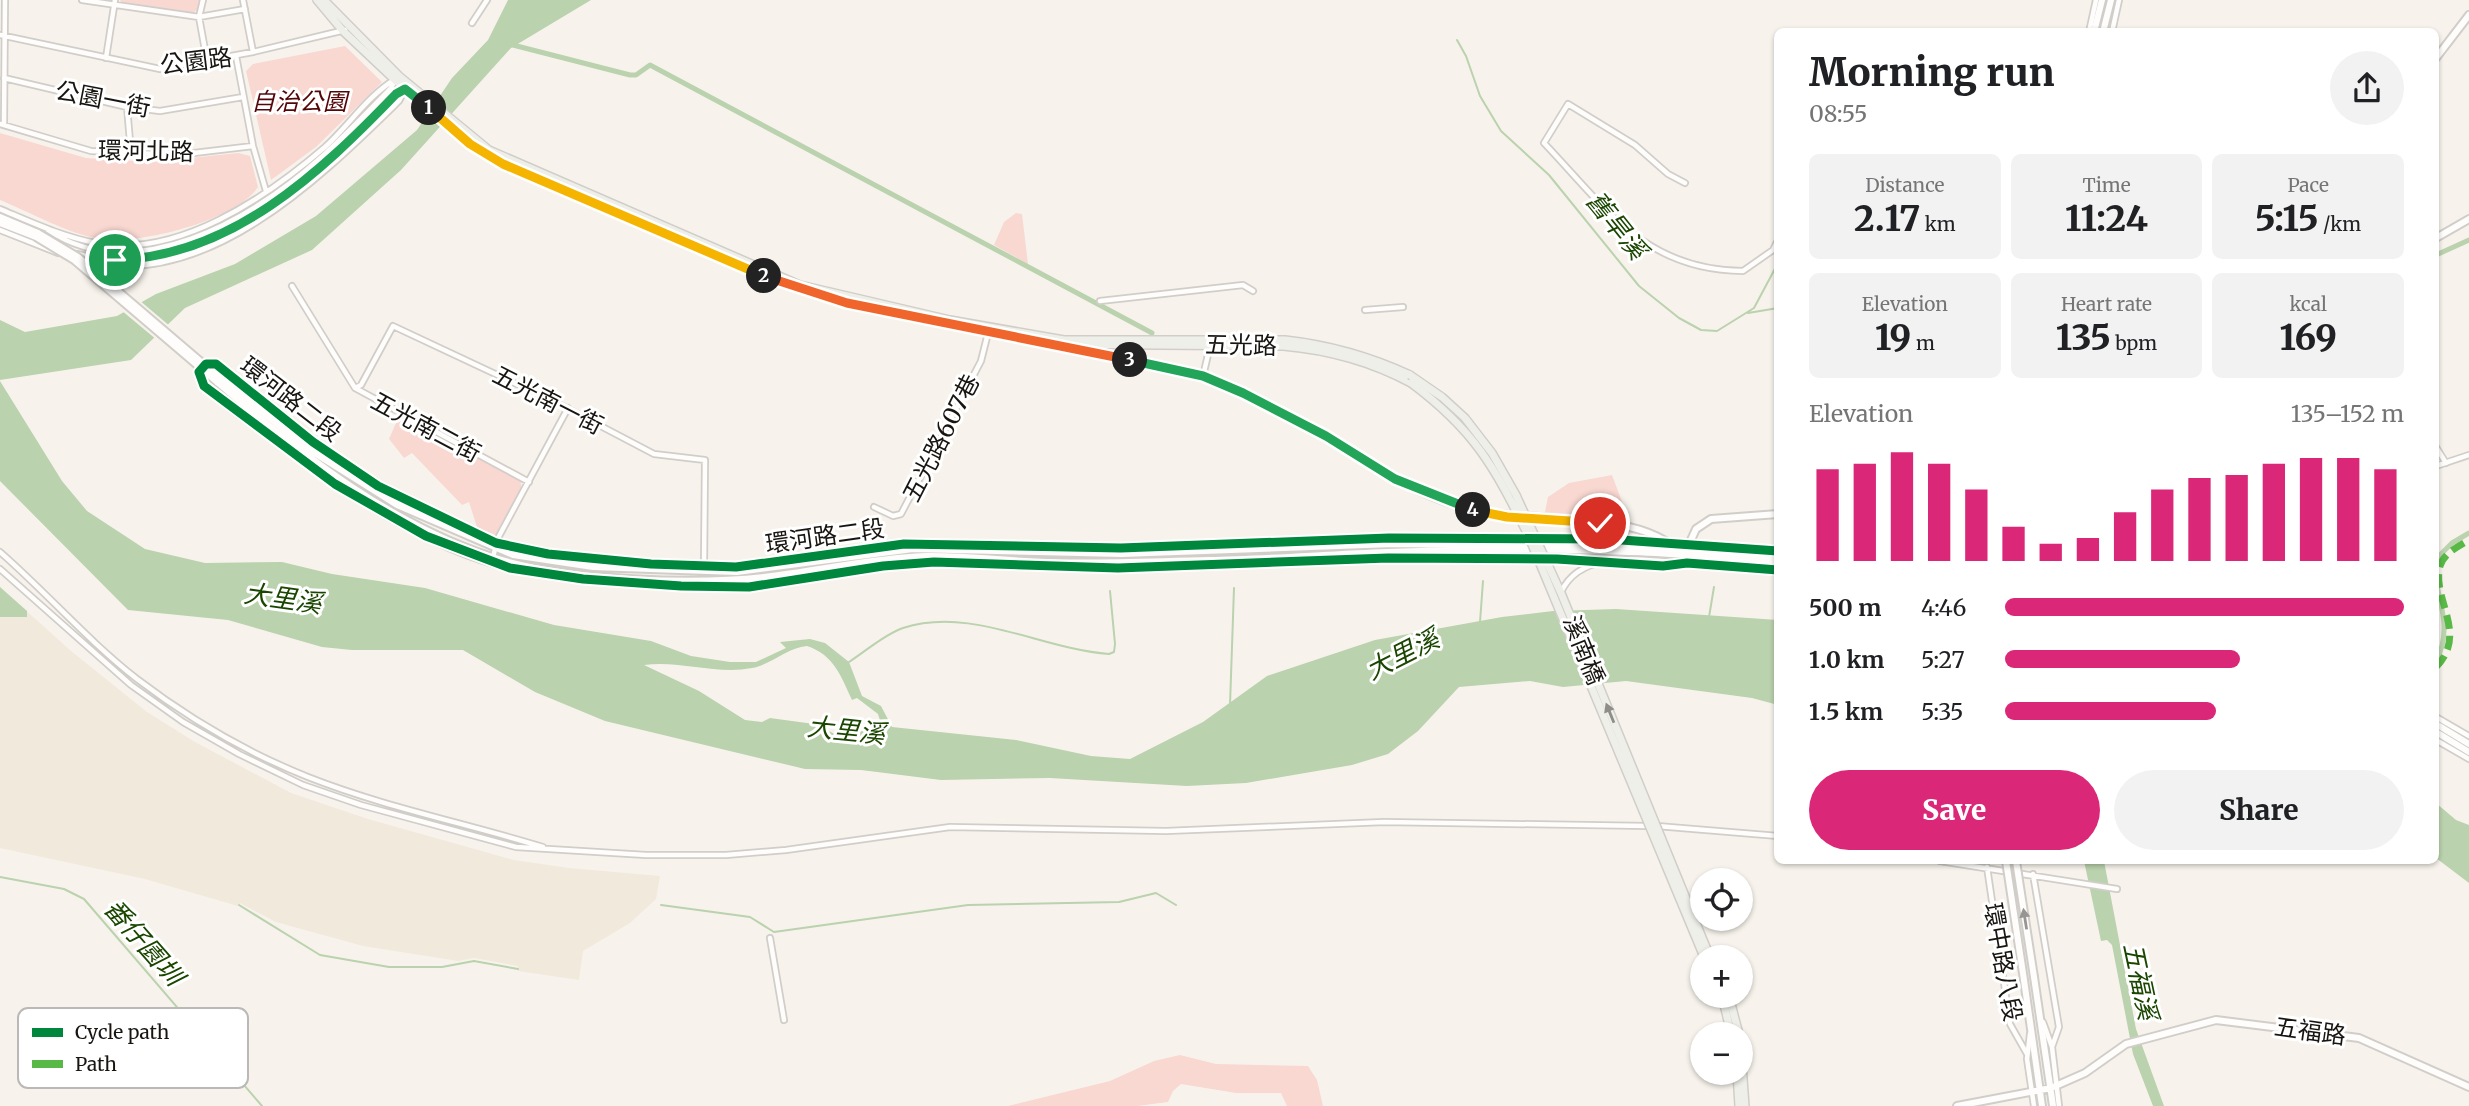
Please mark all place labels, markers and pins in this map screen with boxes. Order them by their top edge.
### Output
pin: 1 [412,90,446,126]
pin [85,230,145,290]
pin: 2 [746,258,782,294]
pin: 3 [1112,342,1148,378]
pin: 4 [1456,492,1490,528]
pin [1570,493,1630,553]

